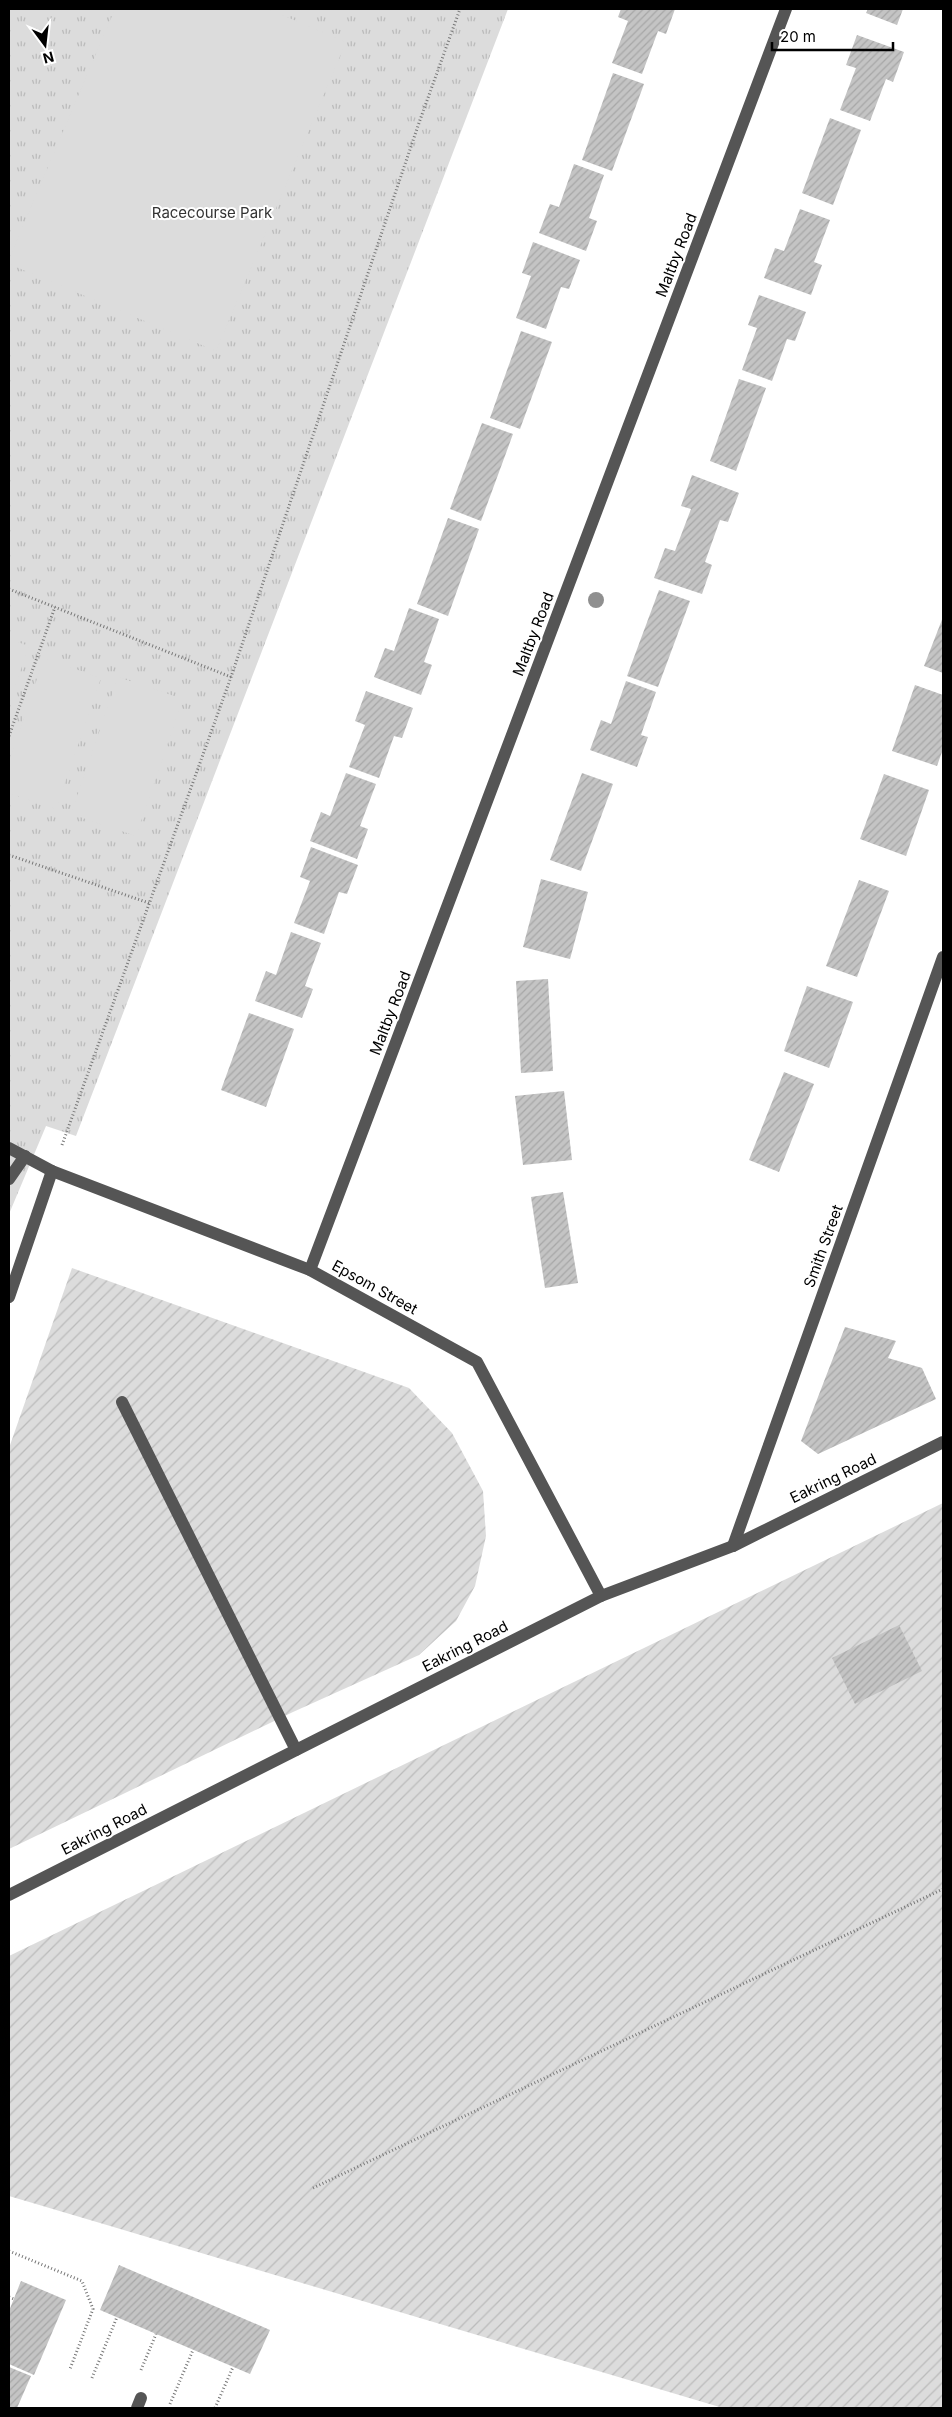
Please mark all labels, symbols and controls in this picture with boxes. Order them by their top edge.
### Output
north arrow [20,20,70,70]
scale bar [772,20,893,52]
text: 20 m [780,27,816,46]
text: N [41,48,56,68]
park label: Racecourse Park [152,203,273,222]
street label: Maltby Road [651,210,701,300]
street label: Maltby Road [508,589,558,679]
street label: Maltby Road [365,968,415,1058]
street label: Smith Street [799,1202,847,1290]
street label: Epsom Street [329,1256,421,1318]
street label: Eakring Road [787,1449,879,1507]
street label: Eakring Road [419,1616,511,1676]
street label: Eakring Road [58,1799,150,1859]

